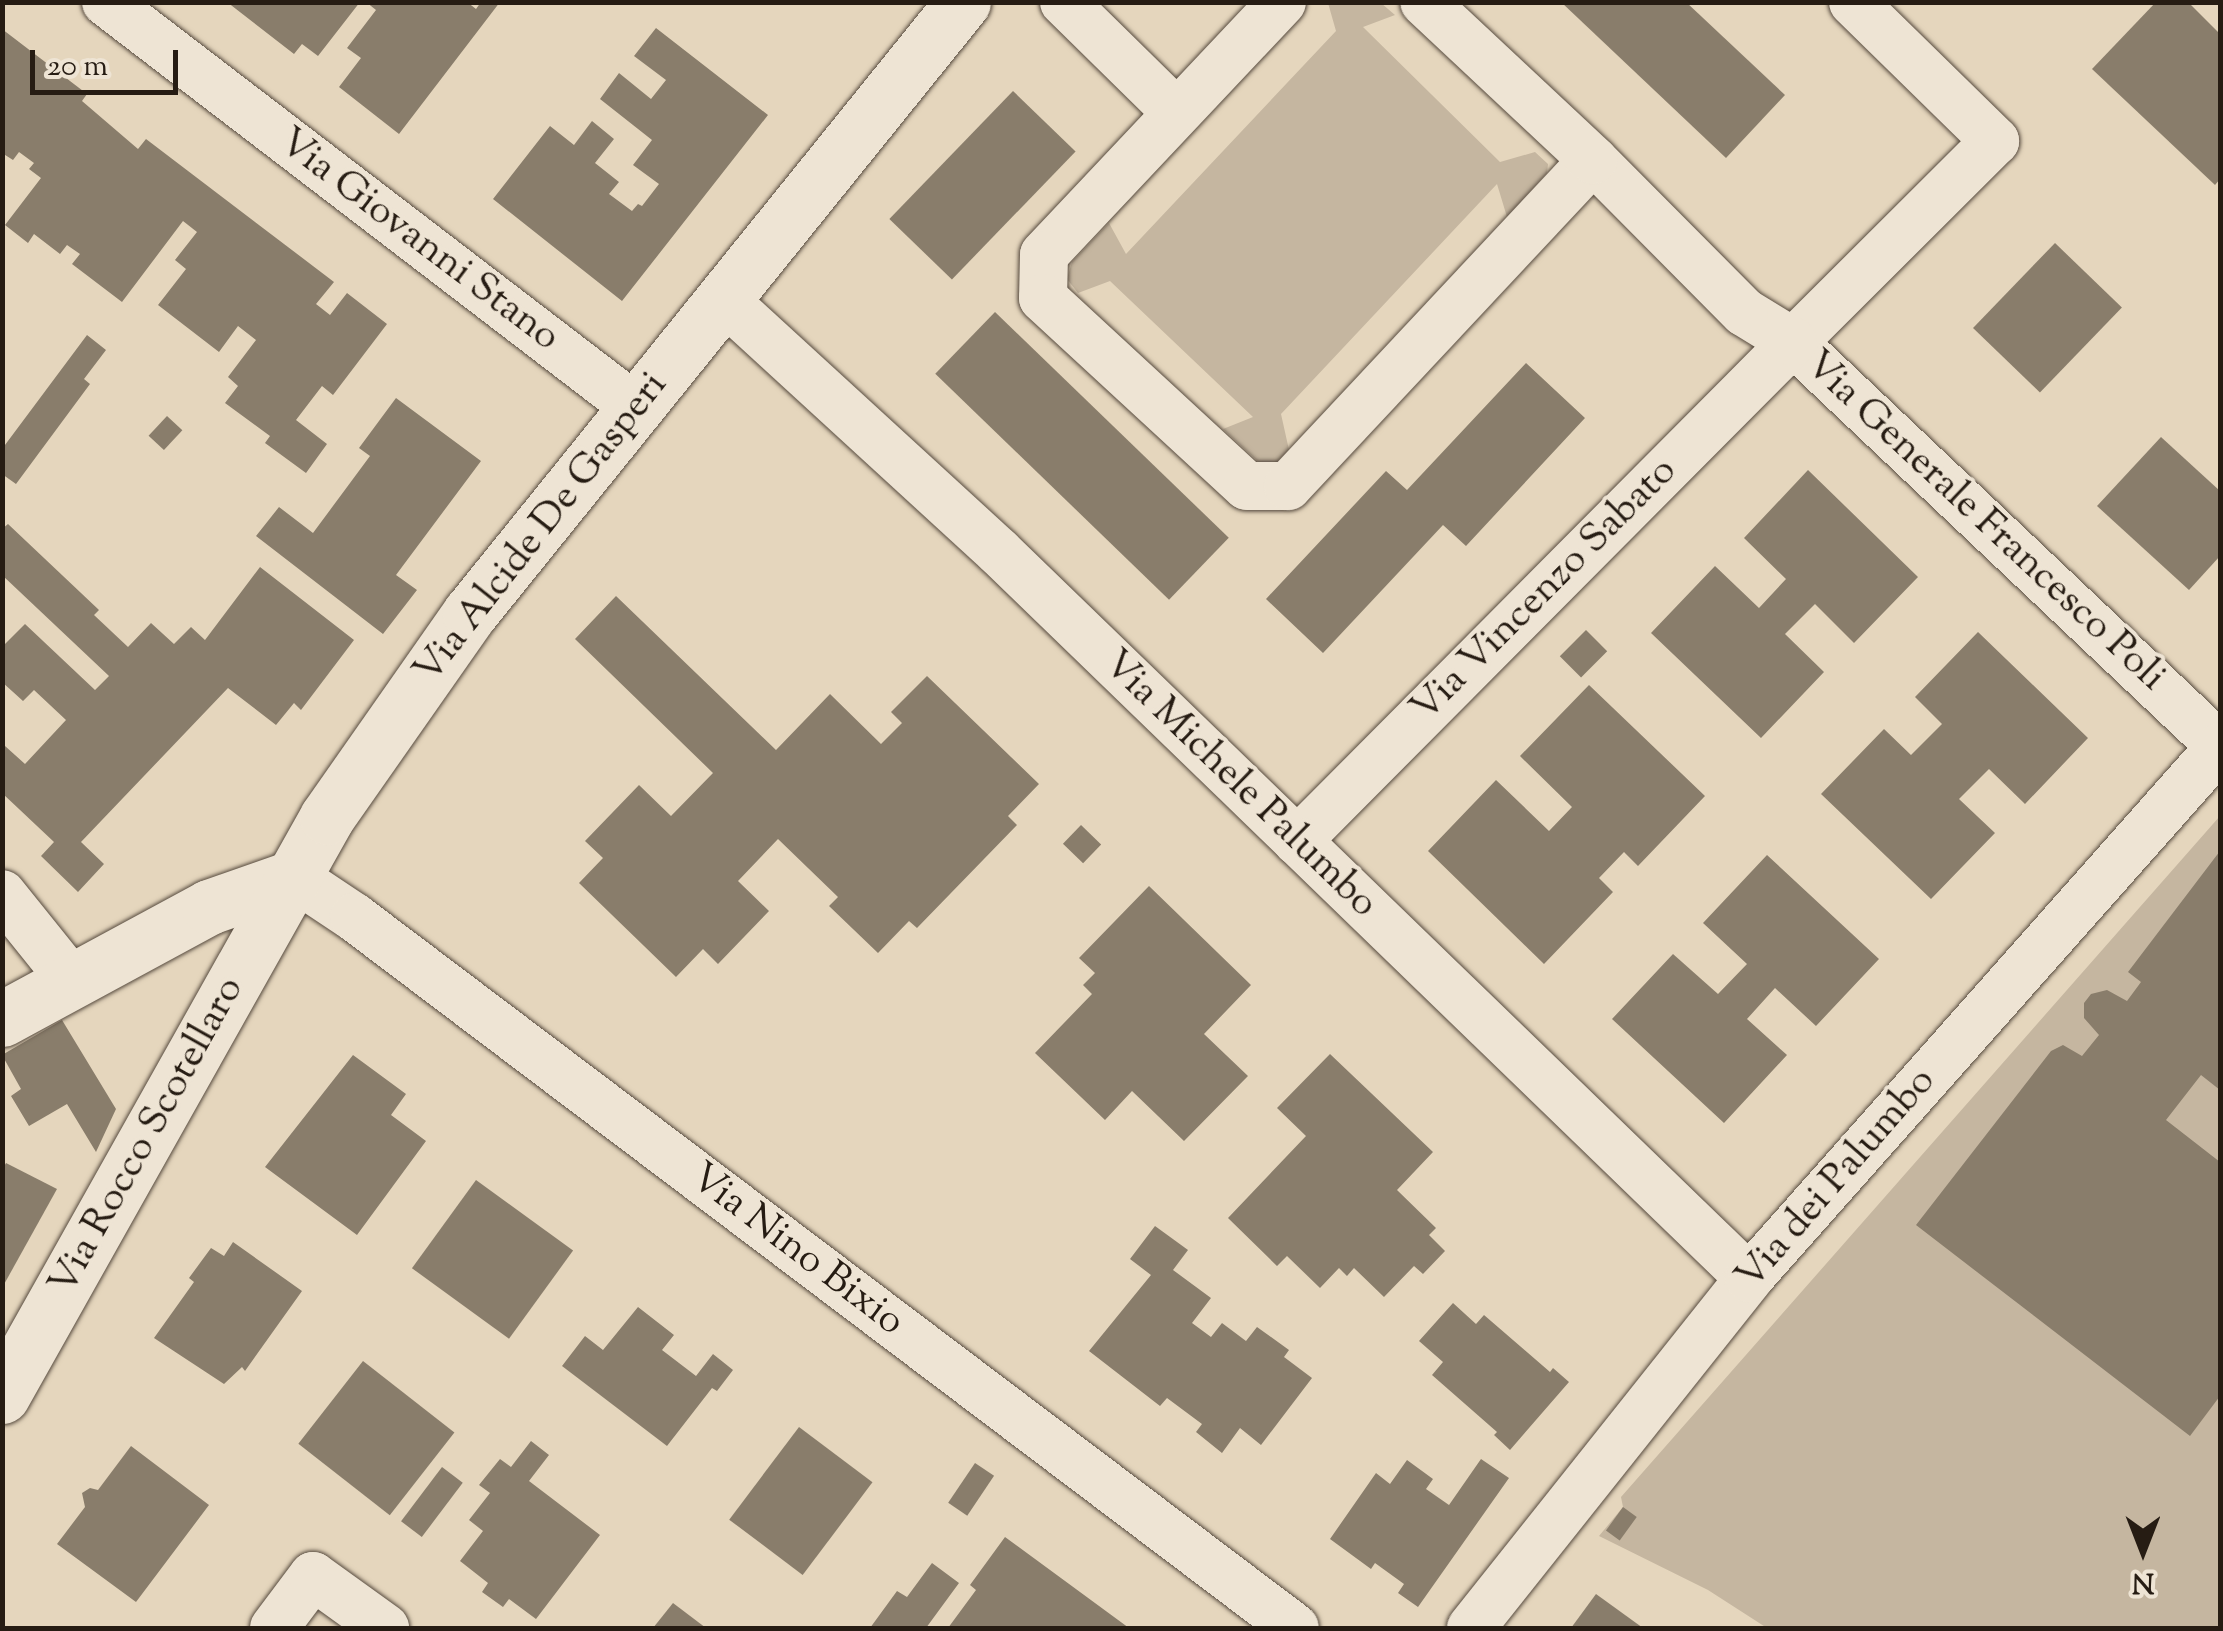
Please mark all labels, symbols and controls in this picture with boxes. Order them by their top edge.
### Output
scale bar [35,30,182,92]
text: 20 m [47,46,108,89]
street label: Via Giovanni Stano [268,119,568,363]
street label: Via Generale Francesco Poli [1793,342,2175,702]
street label: Via Alcide De Gasperi [405,363,679,695]
street label: Via Vincenzo Sabato [1402,448,1688,734]
street label: Via Michele Palumbo [1091,641,1387,929]
street label: Via Rocco Scotellaro [40,969,256,1305]
street label: Via dei Palumbo [1727,1059,1947,1301]
street label: Via Nino Bixio [679,1155,913,1347]
north arrow [2093,1501,2193,1601]
text: N [2132,1561,2154,1601]

